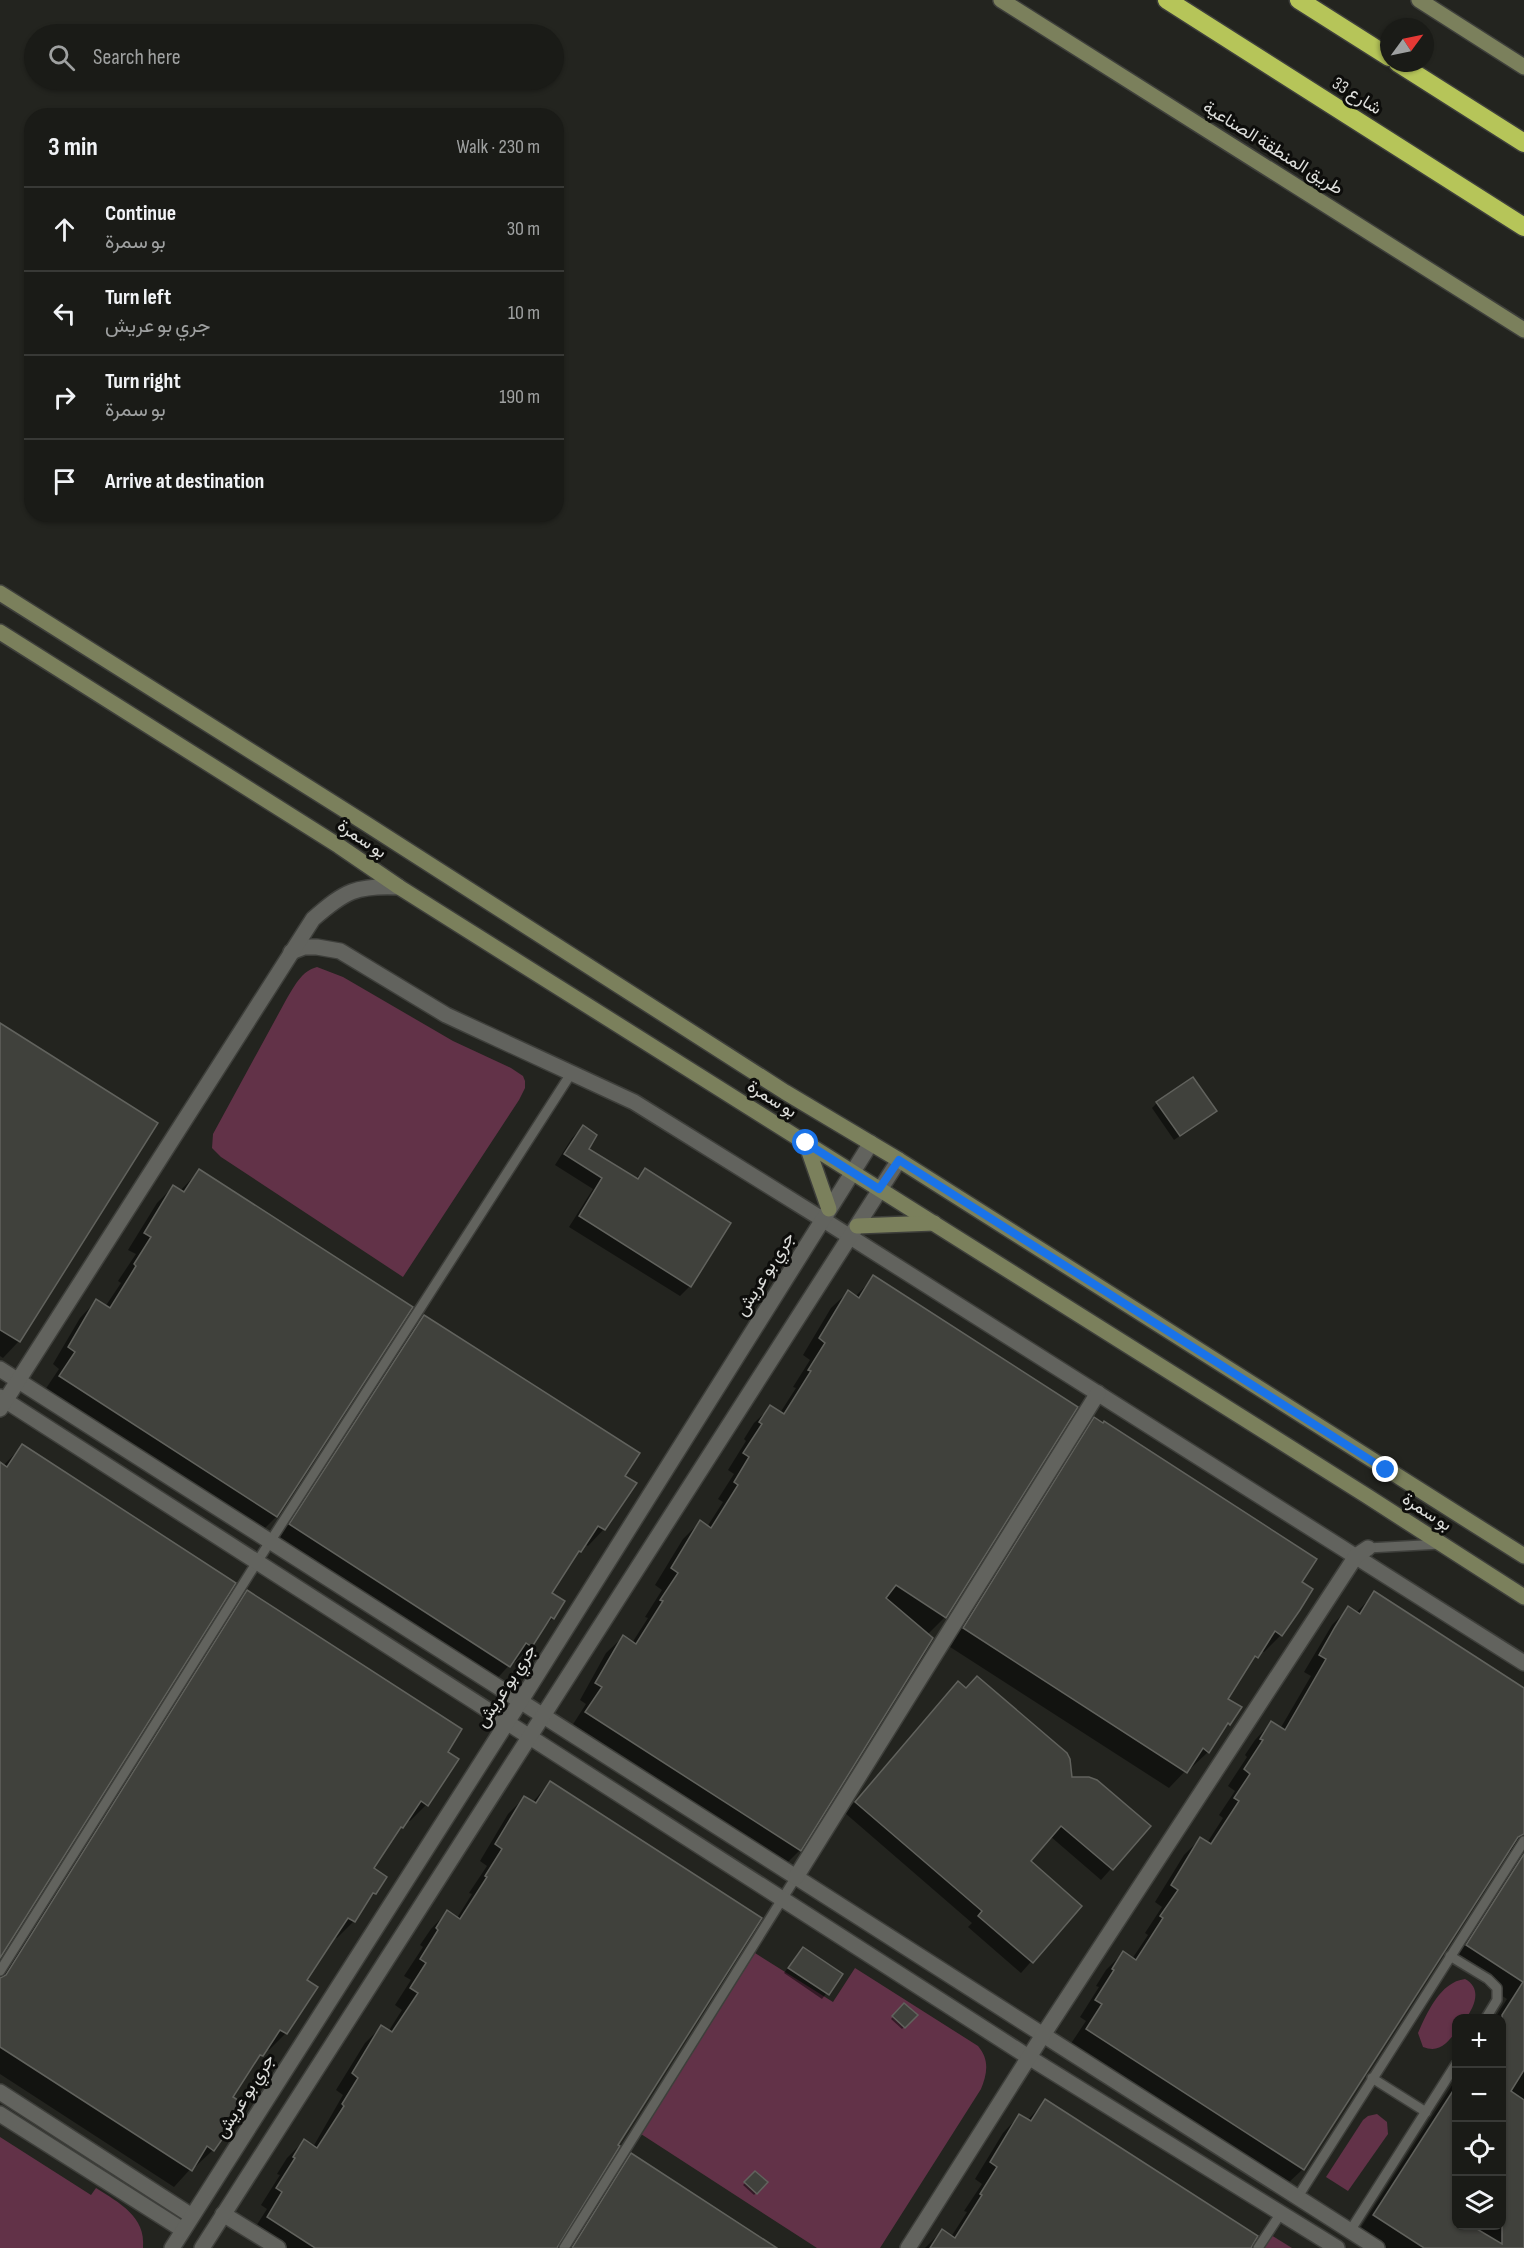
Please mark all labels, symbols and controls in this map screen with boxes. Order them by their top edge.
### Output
north arrow [1380,18,1434,72]
search box [24,24,564,90]
icon: search [45,41,78,74]
text: Search here [93,44,180,71]
street label: شارع 33 [1328,73,1386,120]
street label: طريق المنطقة الصناعية [1199,96,1347,200]
text: 3 min [48,132,98,163]
text: Walk · 230 m [457,135,540,159]
text: Continue [105,200,176,227]
icon: ahead [48,213,81,246]
text: 30 m [507,217,540,241]
text: بو سمرة [105,230,166,254]
text: Turn left [105,284,171,311]
icon: left [48,297,81,330]
text: 10 m [508,301,540,325]
text: جري بو عريش [105,314,211,338]
text: Turn right [105,368,181,395]
icon: right [48,381,81,414]
text: 190 m [499,385,540,409]
text: بو سمرة [105,398,166,422]
icon: arrive [48,465,81,498]
text: Arrive at destination [105,468,264,495]
street label: بو سمرة [333,815,391,863]
street label: بو سمرة [743,1076,801,1122]
route start [792,1129,818,1155]
street label: جري بو عريش [731,1228,802,1322]
route end [1372,1456,1398,1482]
street label: بو سمرة [1398,1488,1456,1536]
street label: جري بو عريش [471,1640,544,1734]
map controls [1452,2014,1506,2230]
button: + [1452,2014,1506,2068]
street label: جري بو عريش [211,2050,282,2144]
button: − [1452,2068,1506,2122]
button: locate [1452,2122,1506,2176]
button: layers [1452,2176,1506,2230]

